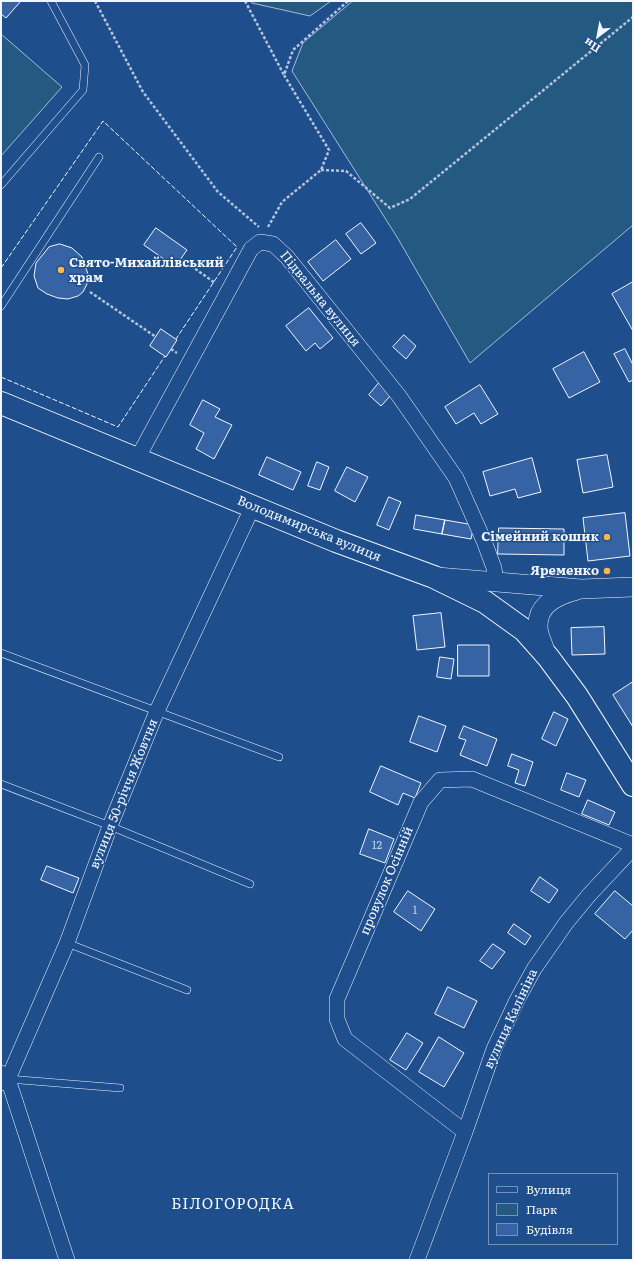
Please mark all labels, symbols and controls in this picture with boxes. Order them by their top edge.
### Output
north arrow [578,16,618,56]
text: Пн [580,35,603,57]
street label: Підвальна вулиця [277,248,363,350]
place label: Свято-Михайлівський храм [69,255,224,286]
marker: Свято-Михайлівський храм [56,265,66,275]
street label: Володимирська вулиця [235,493,383,565]
place label: Сімейний кошик [481,529,599,545]
marker: Сімейний кошик [602,532,612,542]
place label: Яременко [530,563,599,579]
marker: Яременко [602,566,612,576]
street label: вулиця 50-річчя Жовтня [87,717,161,871]
street label: провулок Осінній [357,824,417,938]
house number: 12 [372,839,382,853]
house number: 1 [413,904,417,918]
street label: вулиця Калініна [481,967,541,1071]
legend [488,1173,618,1245]
text: Вулиця [526,1180,571,1198]
district label: БІЛОГОРОДКА [171,1196,295,1214]
text: Парк [526,1200,557,1218]
text: Будівля [526,1220,573,1238]

